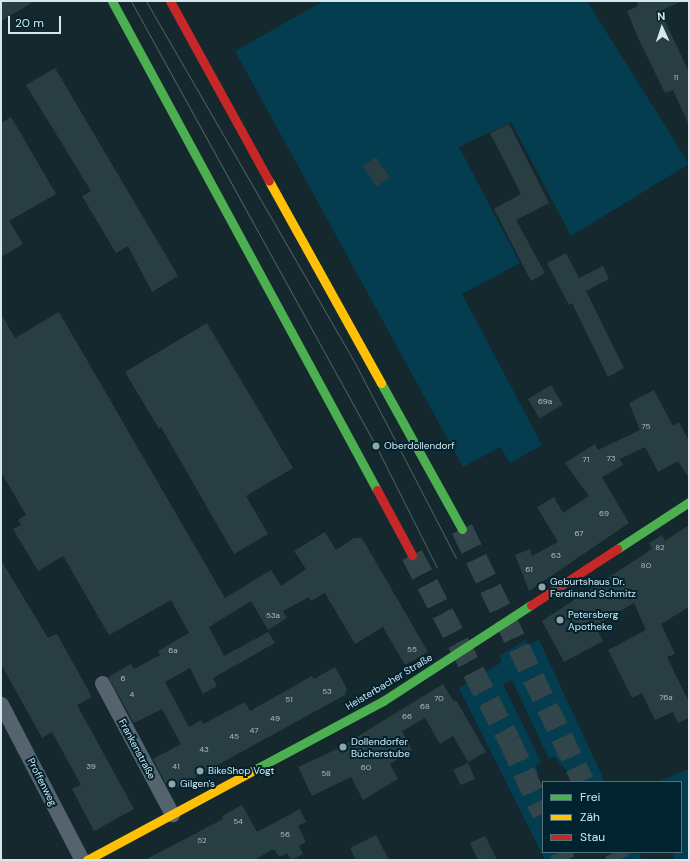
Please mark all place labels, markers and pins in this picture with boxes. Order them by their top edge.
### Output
place label: Oberdollendorf [384,440,455,452]
marker: Oberdollendorf [371,441,381,451]
place label: Geburtshaus Dr. Ferdinand Schmitz [550,575,636,598]
marker: Geburtshaus Dr. Ferdinand Schmitz [537,582,547,592]
place label: Petersberg Apotheke [568,608,618,632]
marker: Petersberg Apotheke [555,615,565,625]
place label: Dollendorfer Bücherstube [351,735,410,758]
marker: Dollendorfer Bücherstube [338,742,348,752]
place label: BikeShop Vogt [208,765,274,777]
marker: BikeShop Vogt [195,766,205,776]
place label: Gilgen's [180,778,215,790]
marker: Gilgen's [167,779,177,789]

